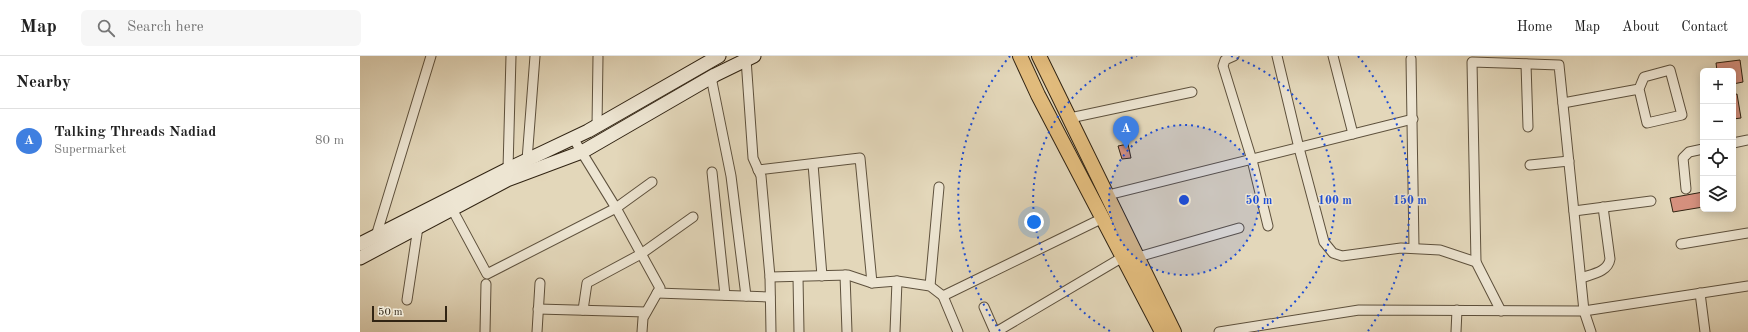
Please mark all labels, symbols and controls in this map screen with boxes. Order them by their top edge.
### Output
search box [81,10,361,46]
icon: search [95,17,117,39]
text: Map [20,18,57,37]
text: Search here [127,20,204,35]
text: Home [1517,20,1552,34]
text: Map [1574,20,1600,34]
text: About [1622,20,1659,34]
text: Contact [1681,20,1728,34]
map controls [1700,68,1736,212]
button: + [1700,68,1736,104]
text: Nearby [16,74,71,91]
button: − [1700,104,1736,140]
pin: A [1113,116,1139,149]
text: Talking Threads Nadiad [54,125,216,140]
text: A [24,134,34,147]
text: 80 m [315,134,344,147]
button: locate [1700,140,1736,176]
text: Supermarket [54,143,126,156]
button: layers [1700,176,1736,212]
centre of rings [1177,193,1191,207]
text: 50 m [1246,194,1273,207]
text: 150 m [1393,194,1427,207]
text: 100 m [1318,195,1352,207]
your location [1024,212,1044,232]
scale bar [372,304,447,323]
text: 50 m [378,307,403,318]

